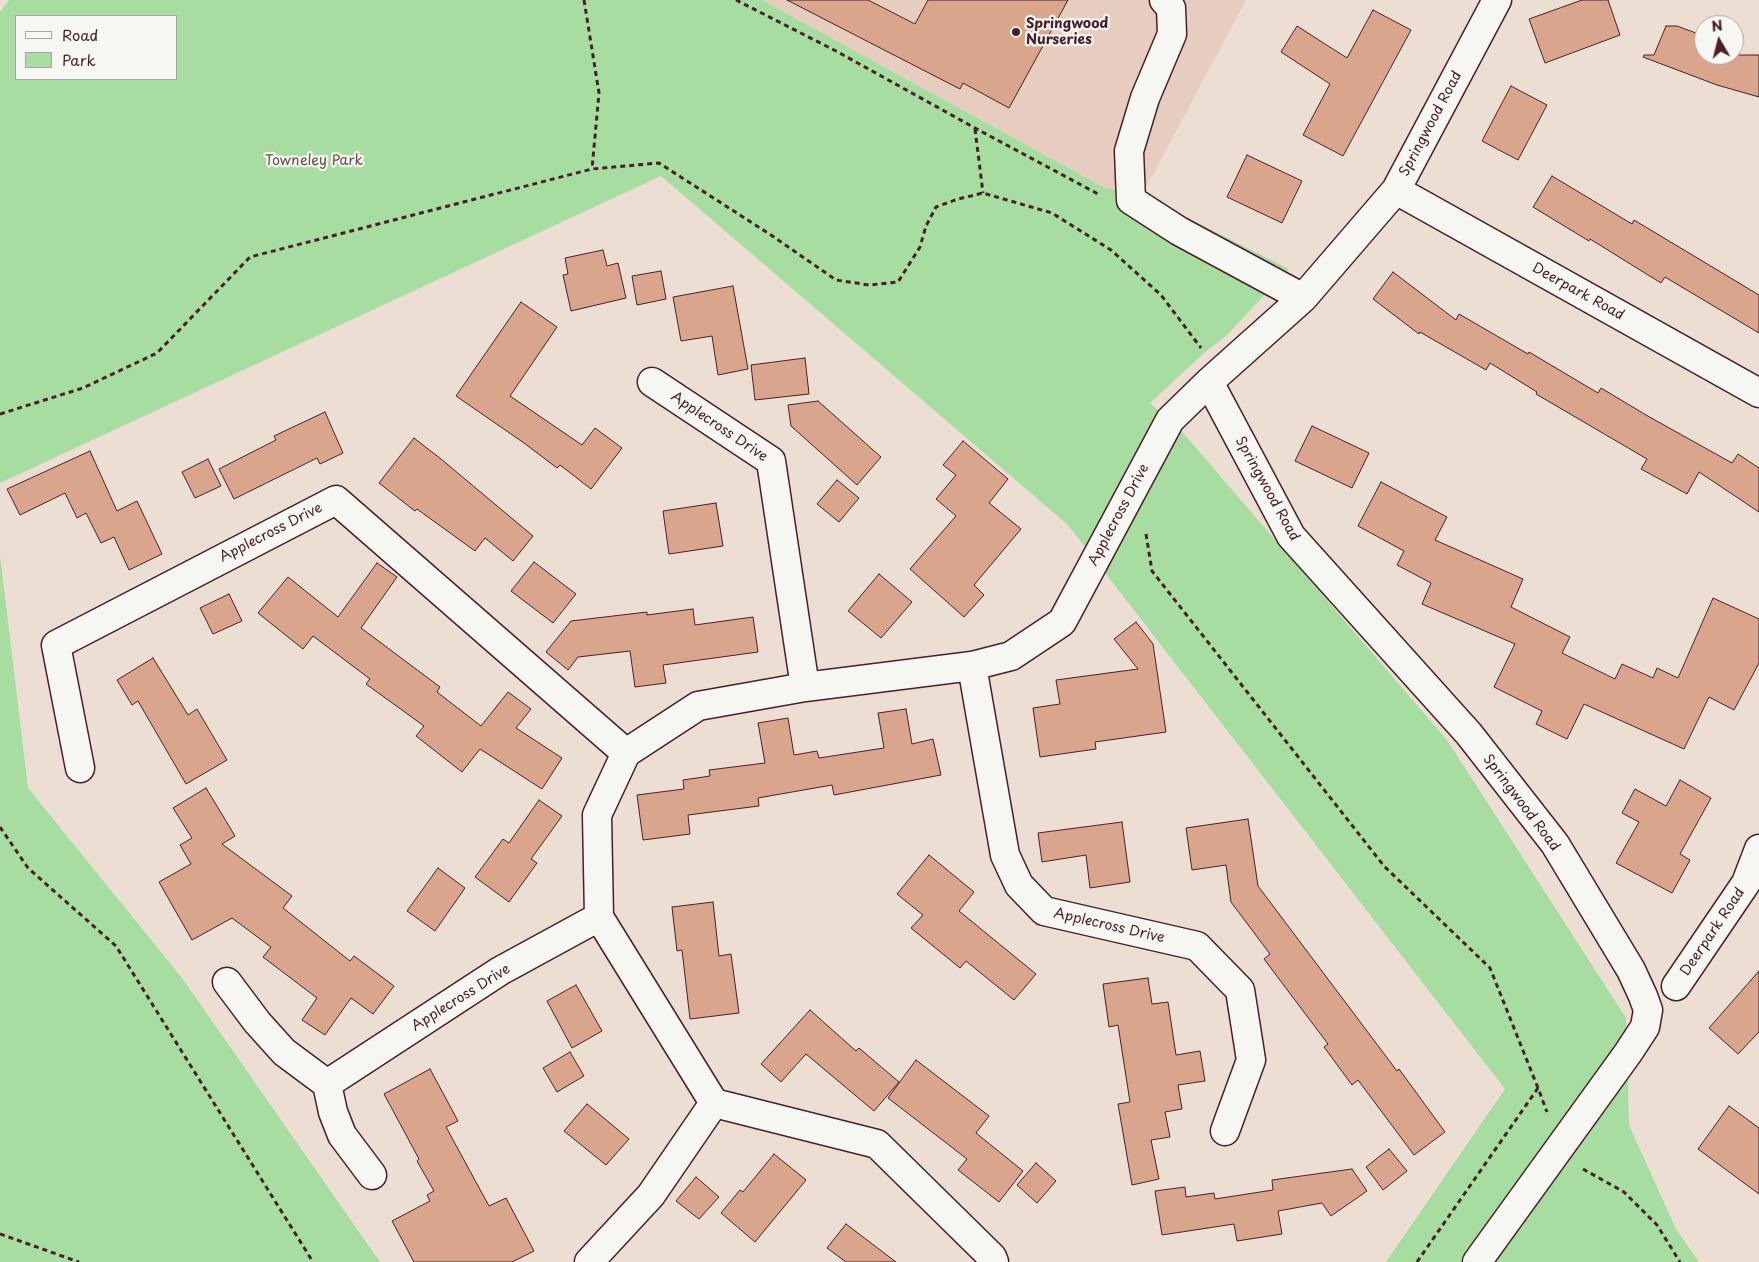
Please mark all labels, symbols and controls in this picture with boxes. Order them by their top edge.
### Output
text: N [1710,14,1724,37]
legend [15,15,178,80]
north arrow [1694,15,1744,65]
place label: Springwood Nurseries [1026,16,1108,48]
text: Road [62,23,98,46]
marker: Springwood Nurseries [1010,26,1022,38]
text: Park [62,48,96,71]
street label: Springwood Road [1396,69,1466,179]
park label: Towneley Park [265,153,363,169]
street label: Deerpark Road [1529,260,1627,324]
street label: Applecross Drive [667,388,771,466]
street label: Springwood Road [1231,434,1303,544]
street label: Applecross Drive [1085,461,1153,569]
street label: Applecross Drive [217,500,325,566]
street label: Springwood Road [1479,751,1563,855]
street label: Deerpark Road [1677,885,1749,979]
street label: Applecross Drive [1052,905,1166,947]
street label: Applecross Drive [409,961,513,1035]

